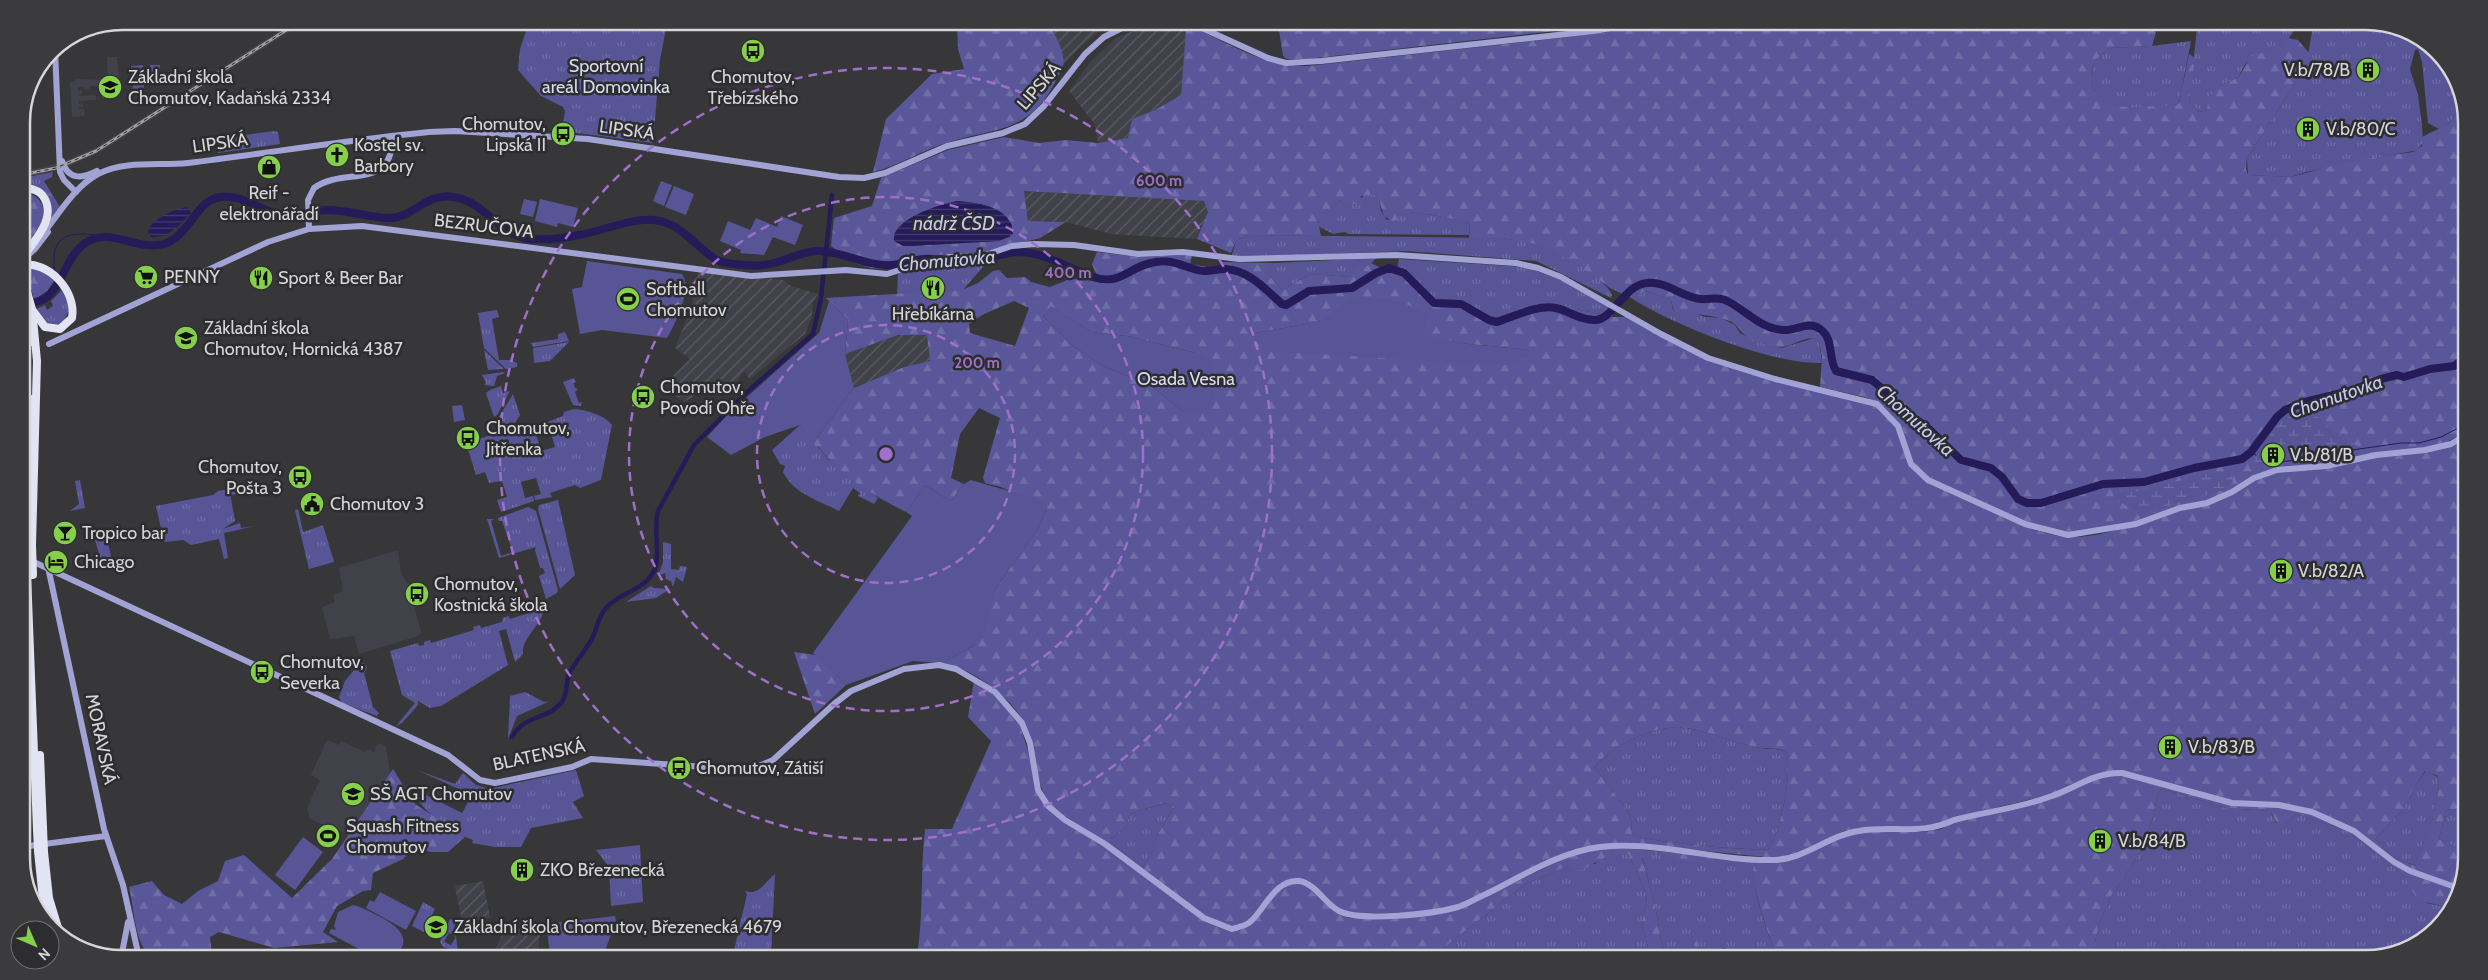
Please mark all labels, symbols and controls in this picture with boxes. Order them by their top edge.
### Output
bus stop icon: Chomutov, Třebízského [740,38,766,64]
park label: Sportovní areál Domovinka [542,55,670,98]
building icon: V.b/78/B [2355,57,2381,83]
street label: LIPSKÁ [1012,58,1066,114]
place label: V.b/78/B [2284,59,2350,81]
place label: Základní škola Chomutov, Kadaňská 2334 [128,66,331,109]
place label: Chomutov, Třebízského [708,66,798,109]
school or university icon: Základní škola Chomutov, Kadaňská 2334 [97,74,123,100]
place label: Chomutov, Lipská II [462,113,546,156]
street label: LIPSKÁ [598,115,656,145]
building icon: V.b/80/C [2295,116,2321,142]
place label: V.b/80/C [2326,118,2396,140]
bus stop icon: Chomutov, Lipská II [550,121,576,147]
street label: LIPSKÁ [191,128,249,158]
place label: Kostel sv. Barbory [354,134,424,177]
church icon: Kostel sv. Barbory [324,142,350,168]
shop icon: Reif - elektronářadí [256,154,282,180]
text: 600 m [1136,172,1182,190]
place label: Reif - elektronářadí [220,182,319,225]
street label: BEZRUČOVA [433,209,535,243]
water label: nádrž ČSD [913,212,995,235]
water label: Chomutovka [898,245,996,276]
supermarket icon: PENNY [133,264,159,290]
text: 400 m [1045,264,1091,282]
restaurant icon: Sport & Beer Bar [248,265,274,291]
place label: PENNY [164,266,221,288]
place label: Sport & Beer Bar [278,267,403,289]
restaurant icon: Hřebíkárna [920,275,946,301]
place label: Softball Chomutov [646,278,727,321]
sports icon: Softball Chomutov [615,286,641,312]
place label: Hřebíkárna [892,303,975,325]
place label: Základní škola Chomutov, Hornická 4387 [204,317,403,360]
school or university icon: Základní škola Chomutov, Hornická 4387 [173,325,199,351]
text: 200 m [954,354,1000,372]
park label: Osada Vesna [1137,368,1235,390]
water label: Chomutovka [2287,370,2386,423]
place label: Chomutov, Povodí Ohře [660,376,755,419]
water label: Chomutovka [1872,379,1959,461]
bus stop icon: Chomutov, Povodí Ohře [630,384,656,410]
place label: Chomutov, Jitřenka [485,417,570,460]
bus stop icon: Chomutov, Jitřenka [455,425,481,451]
building icon: V.b/81/B [2260,442,2286,468]
place label: V.b/81/B [2290,444,2353,466]
centre of rings [877,445,895,463]
place label: Chomutov, Pošta 3 [198,456,282,499]
bus stop icon: Chomutov, Pošta 3 [287,464,313,490]
public building icon: Chomutov 3 [299,491,325,517]
place label: Chomutov 3 [330,493,424,515]
bar icon: Tropico bar [52,520,78,546]
place label: Tropico bar [82,522,166,544]
hotel icon: Chicago [43,549,69,575]
place label: Chicago [74,551,134,573]
building icon: V.b/82/A [2268,558,2294,584]
place label: V.b/82/A [2298,560,2364,582]
place label: Chomutov, Kostnická škola [434,573,548,616]
bus stop icon: Chomutov, Kostnická škola [404,581,430,607]
place label: Chomutov, Severka [280,651,364,694]
bus stop icon: Chomutov, Severka [249,659,275,685]
street label: MORAVSKÁ [81,692,121,786]
street label: BLATENSKÁ [491,734,587,776]
building icon: V.b/83/B [2157,734,2183,760]
place label: V.b/83/B [2188,736,2255,758]
bus stop icon: Chomutov, Zátiší [666,755,692,781]
place label: Chomutov, Zátiší [696,757,823,779]
school or university icon: SŠ AGT Chomutov [340,781,366,807]
place label: SŠ AGT Chomutov [370,783,512,805]
place label: Squash Fitness Chomutov [346,815,459,858]
sports icon: Squash Fitness Chomutov [315,823,341,849]
building icon: V.b/84/B [2087,828,2113,854]
place label: V.b/84/B [2118,830,2186,852]
building icon: ZKO Březenecká [509,857,535,883]
place label: ZKO Březenecká [540,859,665,881]
school or university icon: Základní škola Chomutov, Březenecká 4679 [423,914,449,940]
place label: Základní škola Chomutov, Březenecká 4679 [454,916,782,938]
north arrow [10,920,60,970]
text: N [34,944,54,964]

